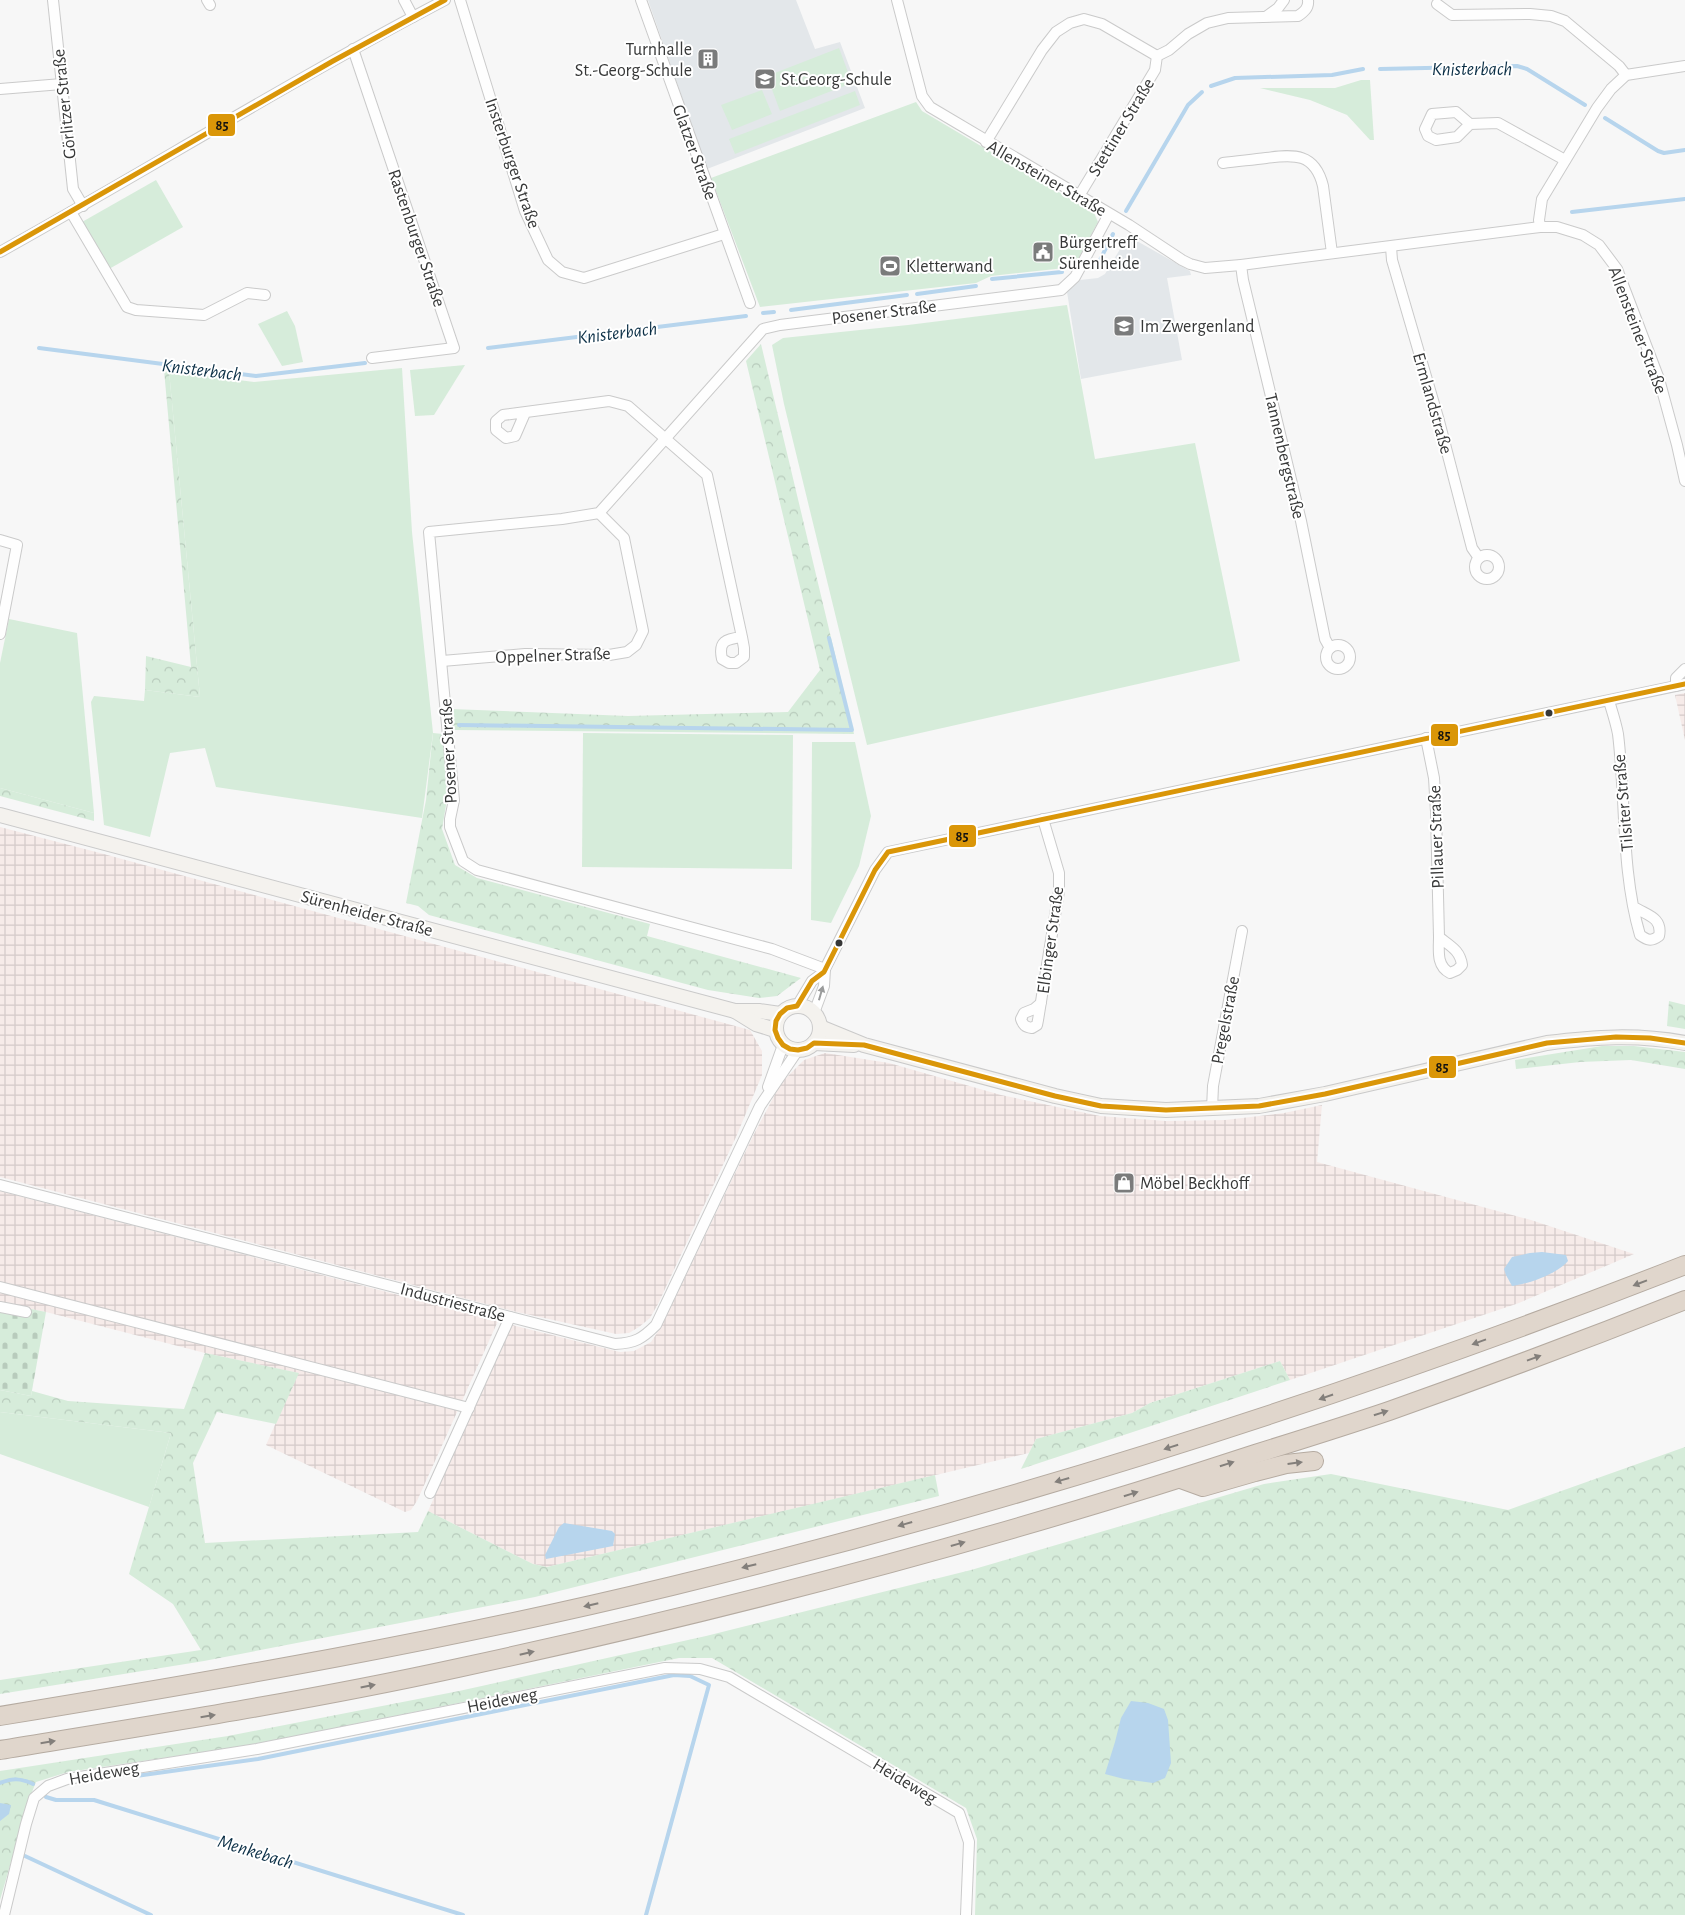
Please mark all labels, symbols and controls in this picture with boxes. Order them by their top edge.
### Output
place label: Turnhalle St.-Georg-Schule [575,41,692,80]
building icon: Turnhalle St.-Georg-Schule [696,47,720,71]
street label: Görlitzer Straße [50,48,80,160]
water label: Knisterbach [1432,60,1512,79]
school or university icon: St.Georg-Schule [753,67,777,91]
place label: St.Georg-Schule [781,71,892,89]
street label: Stettiner Straße [1086,75,1158,180]
street label: Insterburger Straße [481,96,543,231]
street label: Glatzer Straße [669,102,720,202]
line badge: 85 [207,113,236,137]
text: 85 [216,119,228,133]
street label: Allensteiner Straße [984,137,1109,220]
street label: Rastenburger Straße [384,167,448,309]
place label: Bürgertreff Sürenheide [1059,234,1140,273]
public building icon: Bürgertreff Sürenheide [1031,240,1055,264]
sports icon: Kletterwand [878,254,902,278]
place label: Kletterwand [906,258,993,276]
street label: Allensteiner Straße [1605,264,1670,396]
street label: Posener Straße [831,298,937,328]
school or university icon: Im Zwergenland [1112,314,1136,338]
place label: Im Zwergenland [1140,318,1255,336]
water label: Knisterbach [576,319,658,348]
street label: Ermlandstraße [1409,351,1455,456]
water label: Knisterbach [161,356,243,385]
street label: Tannenbergstraße [1261,392,1307,521]
street label: Oppelner Straße [495,645,611,667]
street label: Posener Straße [437,698,461,804]
unlabelled marker [1544,708,1554,718]
line badge: 85 [1430,723,1459,747]
text: 85 [1438,729,1450,743]
street label: Tilsiter Straße [1611,753,1637,852]
street label: Pillauer Straße [1426,785,1448,889]
line badge: 85 [948,824,977,848]
text: 85 [956,830,968,844]
street label: Elbinger Straße [1035,885,1067,995]
street label: Sürenheider Straße [299,888,435,940]
unlabelled marker [834,938,844,948]
street label: Pregelstraße [1209,975,1243,1066]
one-way arrow [818,985,826,1000]
line badge: 85 [1428,1055,1457,1079]
text: 85 [1436,1061,1448,1075]
shop icon: Möbel Beckhoff [1112,1171,1136,1195]
place label: Möbel Beckhoff [1140,1175,1251,1193]
street label: Industriestraße [398,1280,507,1326]
one-way arrow [1632,1280,1647,1287]
one-way arrow [1471,1339,1486,1346]
one-way arrow [1527,1354,1542,1362]
one-way arrow [1318,1393,1333,1401]
one-way arrow [1374,1409,1389,1416]
one-way arrow [1163,1443,1178,1451]
one-way arrow [1220,1459,1235,1467]
one-way arrow [1287,1459,1303,1467]
one-way arrow [1054,1476,1069,1484]
one-way arrow [1124,1490,1139,1497]
one-way arrow [898,1520,913,1528]
one-way arrow [951,1540,966,1548]
one-way arrow [741,1562,756,1570]
one-way arrow [583,1601,598,1609]
one-way arrow [520,1649,535,1657]
one-way arrow [361,1682,376,1690]
street label: Heideweg [466,1685,539,1717]
one-way arrow [201,1711,217,1719]
one-way arrow [40,1738,56,1746]
street label: Heideweg [869,1756,940,1808]
street label: Heideweg [68,1759,141,1789]
water label: Menkebach [216,1832,296,1873]

